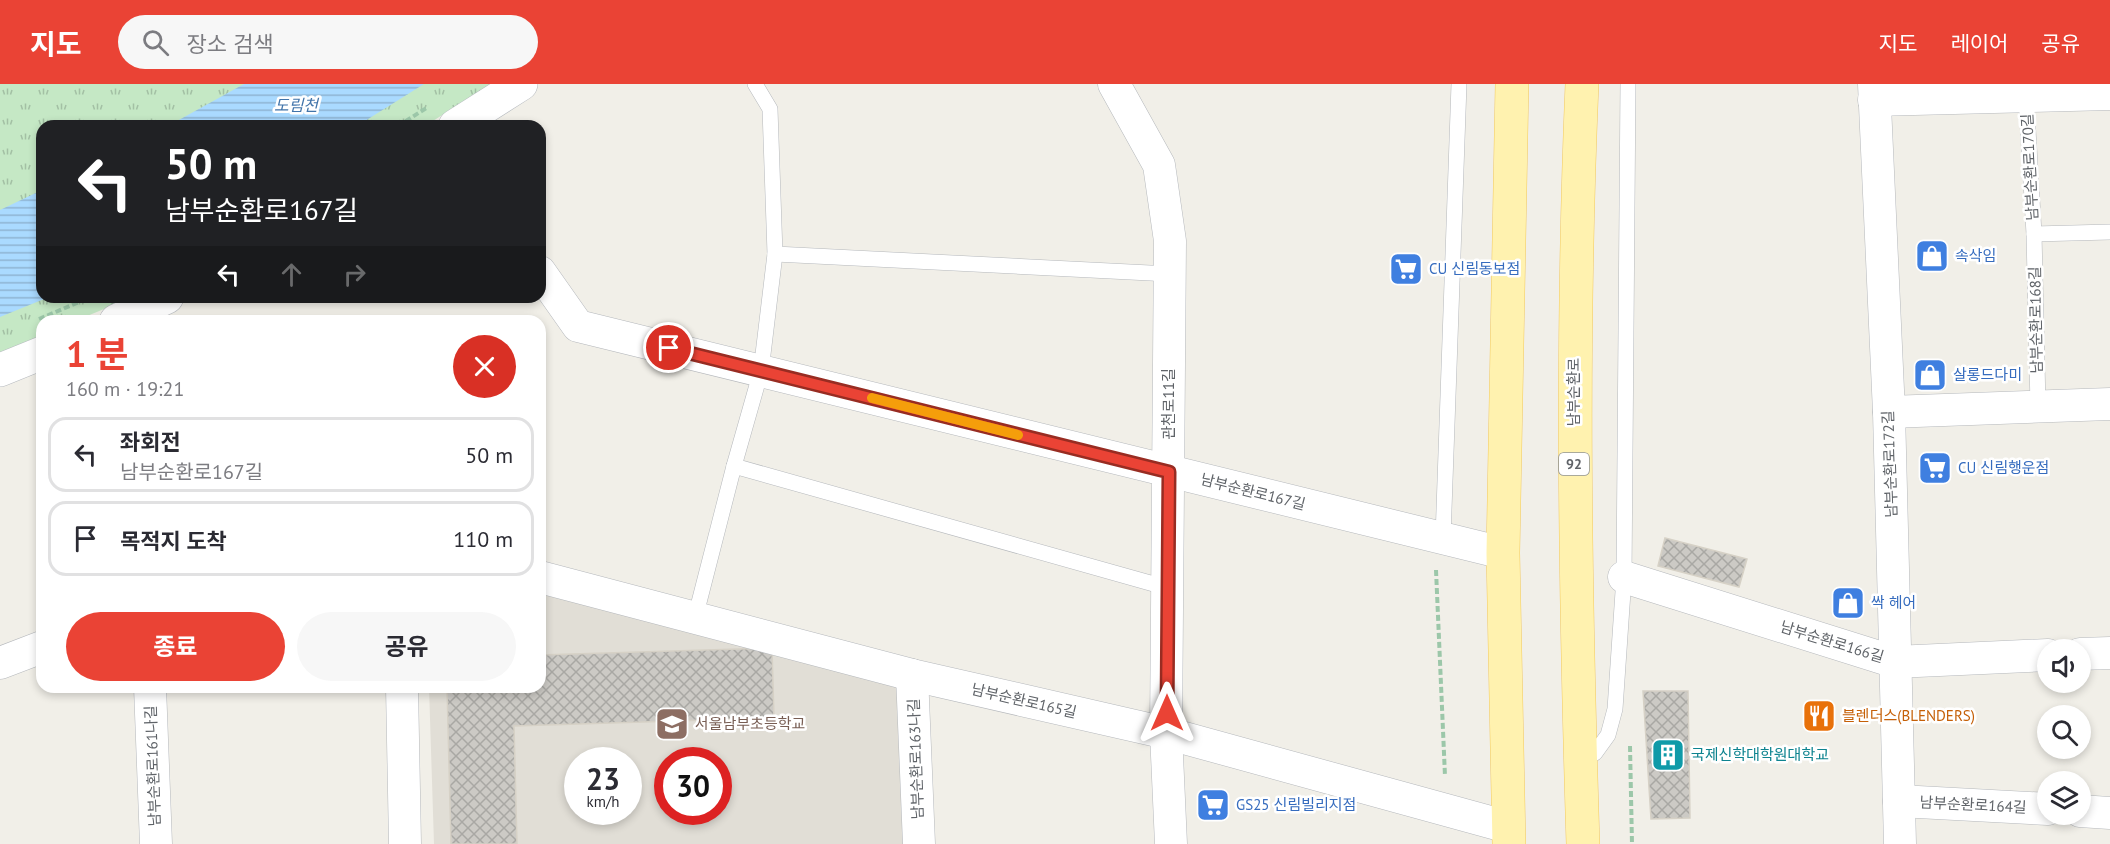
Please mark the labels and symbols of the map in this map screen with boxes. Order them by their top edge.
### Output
water label: 도림천 [274,95,320,115]
street label: 남부순환로170길 [2017,113,2042,221]
shop icon: 속삭임 [1914,238,1950,274]
place label: 속삭임 [1955,246,1996,265]
supermarket icon: CU 신림동보점 [1388,251,1424,287]
place label: CU 신림동보점 [1429,259,1520,278]
street label: 남부순환로168길 [2025,266,2046,374]
pin [643,322,694,373]
street label: 남부순환로 [1564,357,1583,427]
shop icon: 살롱드다미 [1912,357,1948,393]
place label: 살롱드다미 [1953,365,2022,384]
street label: 관천로11길 [1159,368,1178,440]
street label: 남부순환로172길 [1878,410,1901,518]
supermarket icon: CU 신림행운점 [1917,450,1953,486]
road number: 92 [1559,453,1589,475]
place label: CU 신림행운점 [1958,458,2049,477]
street label: 남부순환로167길 [1199,469,1307,514]
shop icon: 싹 헤어 [1830,585,1866,621]
place label: 싹 헤어 [1871,593,1916,612]
street label: 남부순환로166길 [1778,617,1886,666]
street label: 남부순환로165길 [970,679,1079,722]
position arrow [1135,681,1199,745]
street label: 남부순환로163나길 [904,698,927,820]
restaurant icon: 블렌더스(BLENDERS) [1801,698,1837,734]
street label: 남부순환로161나길 [141,705,164,827]
school or university icon: 서울남부초등학교 [654,706,690,742]
place label: 블렌더스(BLENDERS) [1842,706,1975,725]
place label: 서울남부초등학교 [695,714,805,733]
building icon: 국제신학대학원대학교 [1650,737,1686,773]
place label: 국제신학대학원대학교 [1691,745,1829,764]
speed limit sign: 30 [654,747,732,825]
supermarket icon: GS25 신림빌리지점 [1195,787,1231,823]
street label: 남부순환로164길 [1919,792,2027,817]
place label: GS25 신림빌리지점 [1236,795,1356,814]

